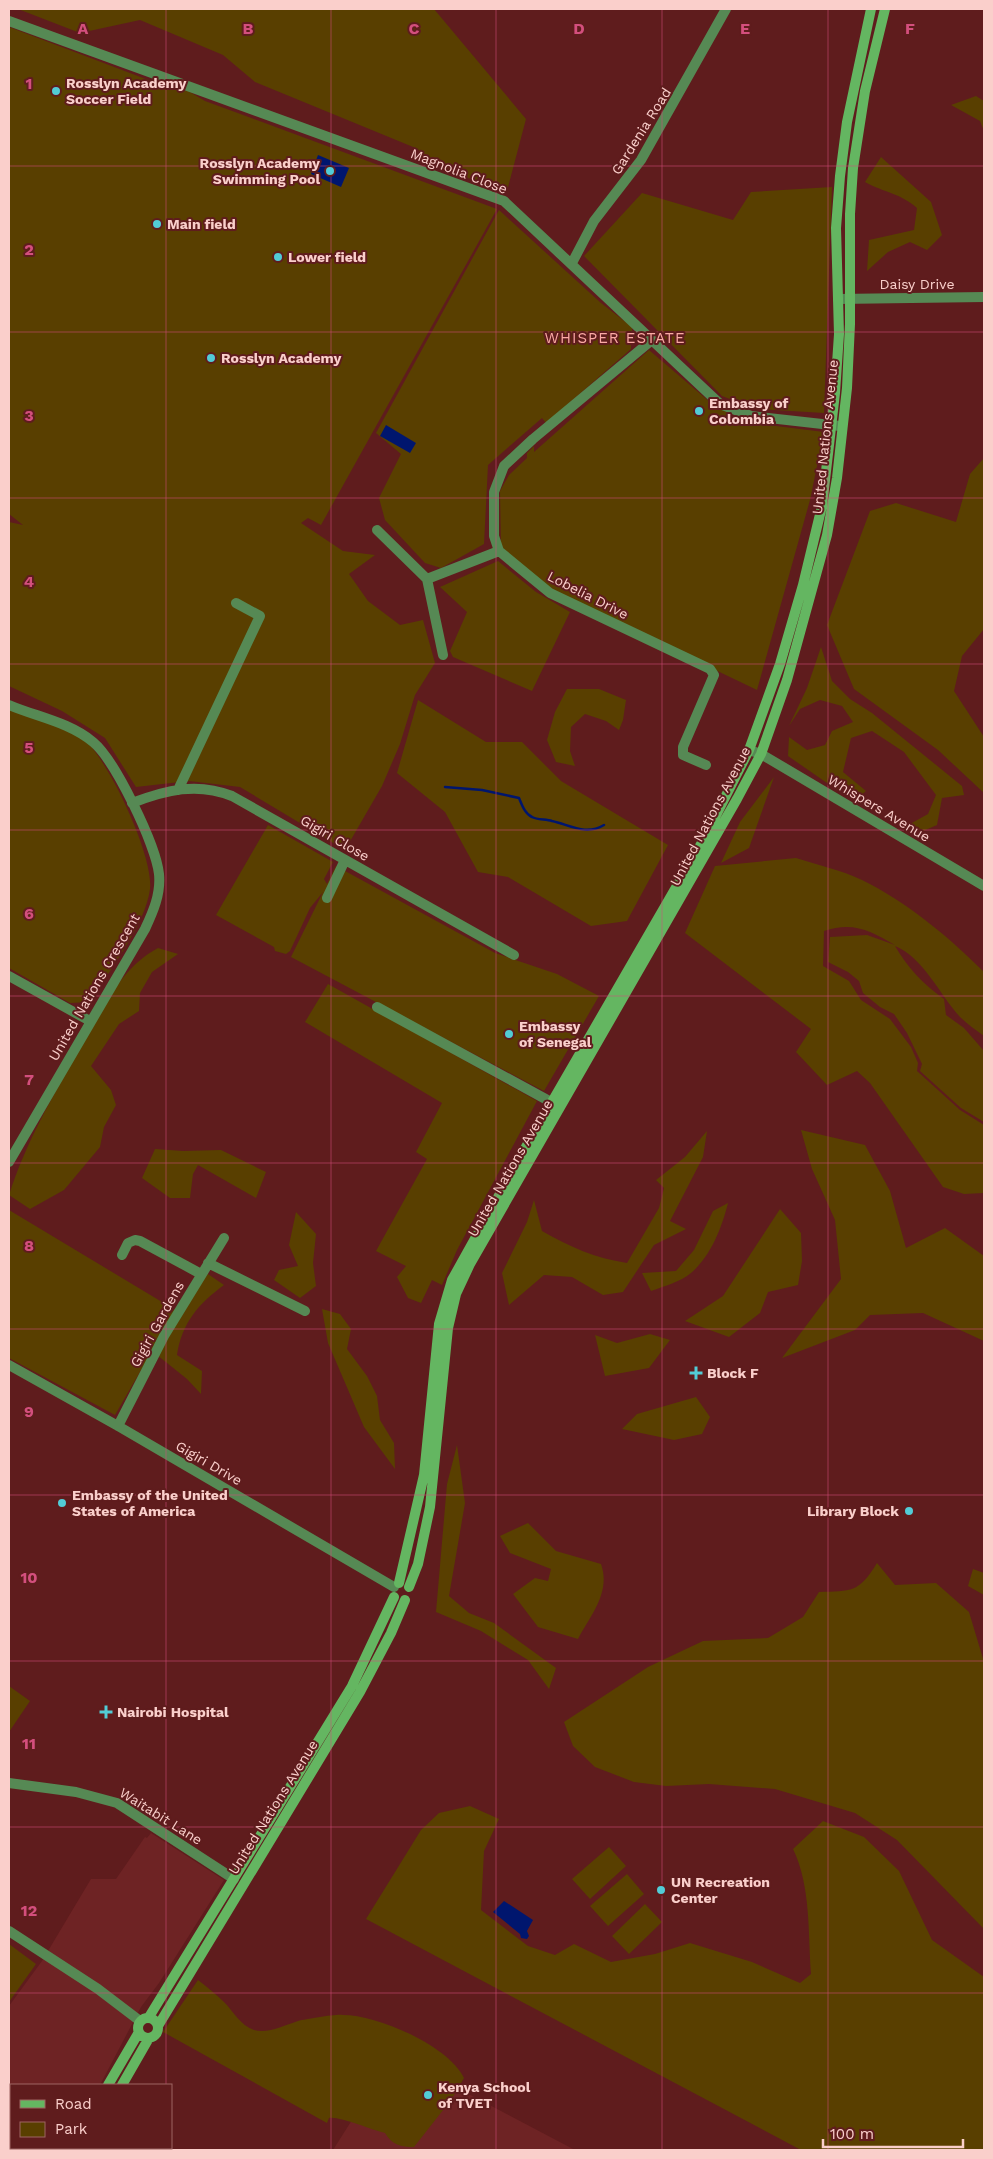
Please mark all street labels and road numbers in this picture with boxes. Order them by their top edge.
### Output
street label: Gardenia Road [608,85,674,177]
street label: Magnolia Close [408,145,510,197]
street label: Daisy Drive [879,276,955,292]
street label: United Nations Avenue [809,359,841,515]
street label: Lobelia Drive [545,568,631,622]
street label: United Nations Avenue [666,744,754,888]
street label: Whispers Avenue [825,771,933,845]
street label: Gigiri Close [298,812,372,864]
street label: United Nations Crescent [45,910,143,1063]
street label: United Nations Avenue [464,1097,556,1239]
street label: Gigiri Gardens [127,1278,187,1370]
street label: Gigiri Drive [173,1438,245,1488]
street label: United Nations Avenue [225,1737,321,1877]
street label: Waitabit Lane [117,1784,205,1848]

